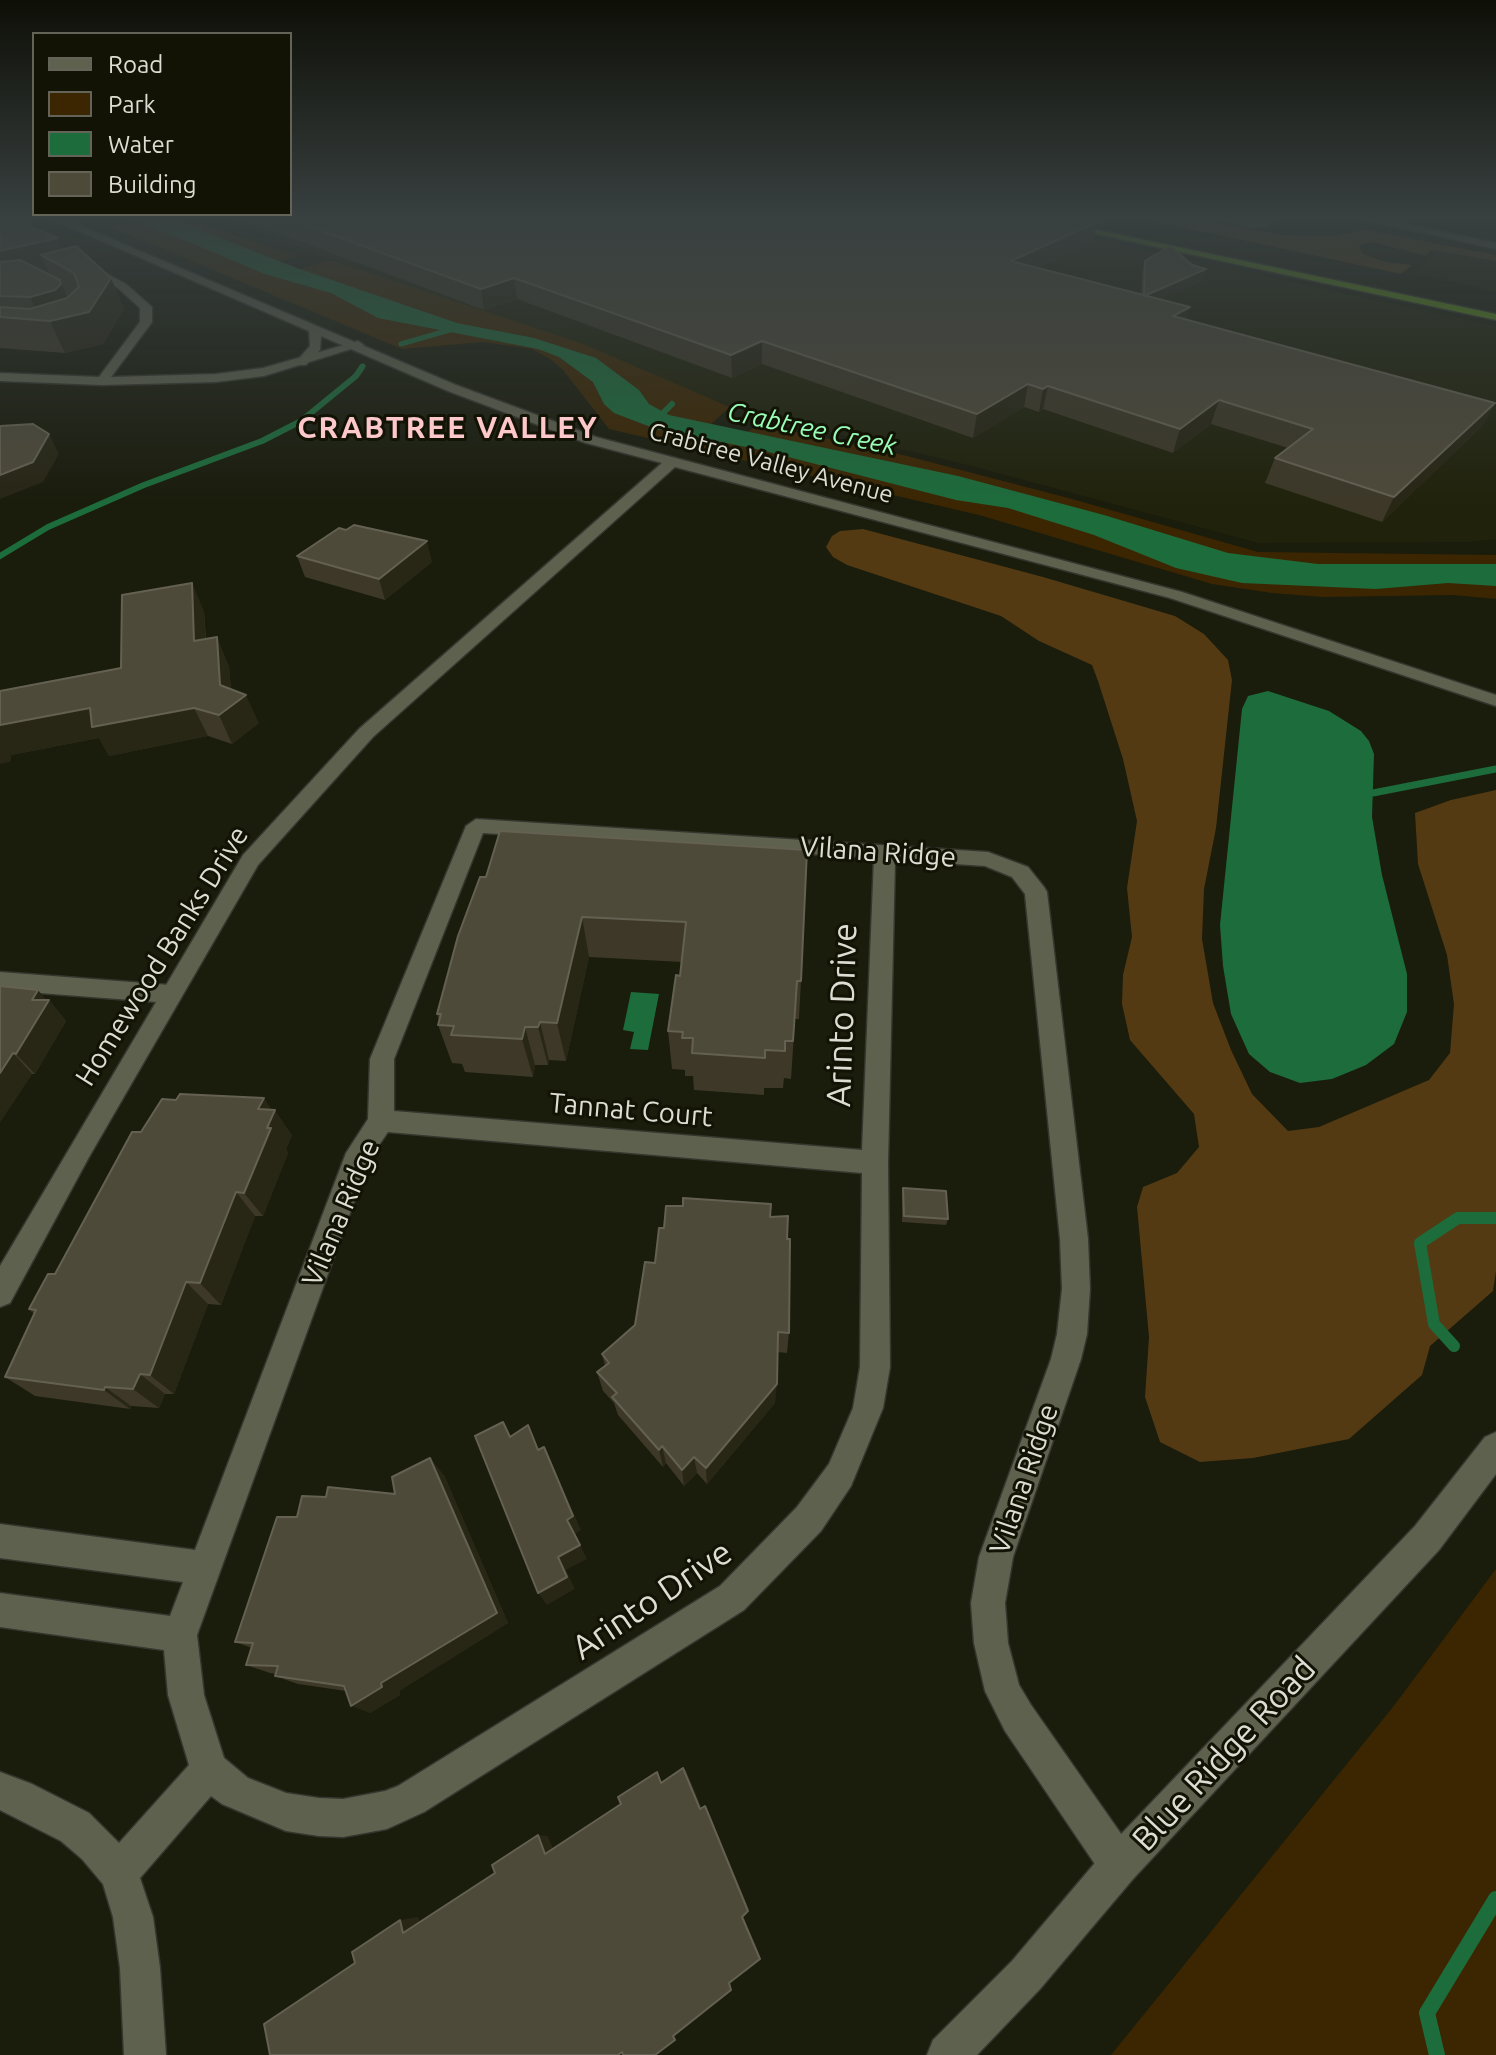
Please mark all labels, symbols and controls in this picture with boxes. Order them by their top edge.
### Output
legend [32,32,292,216]
text: Road [108,51,163,78]
text: Park [108,91,156,118]
text: Water [108,131,174,158]
text: Building [108,171,196,198]
water label: Crabtree Creek [724,396,900,462]
district label: CRABTREE VALLEY [297,410,599,446]
street label: Crabtree Valley Avenue [646,417,896,509]
street label: Homewood Banks Drive [68,820,256,1092]
street label: Vilana Ridge [799,830,957,874]
street label: Arinto Drive [818,922,866,1108]
street label: Tannat Court [548,1086,714,1134]
street label: Vilana Ridge [295,1135,387,1291]
street label: Vilana Ridge [983,1400,1065,1558]
street label: Arinto Drive [564,1532,740,1668]
street label: Blue Ridge Road [1124,1649,1324,1859]

